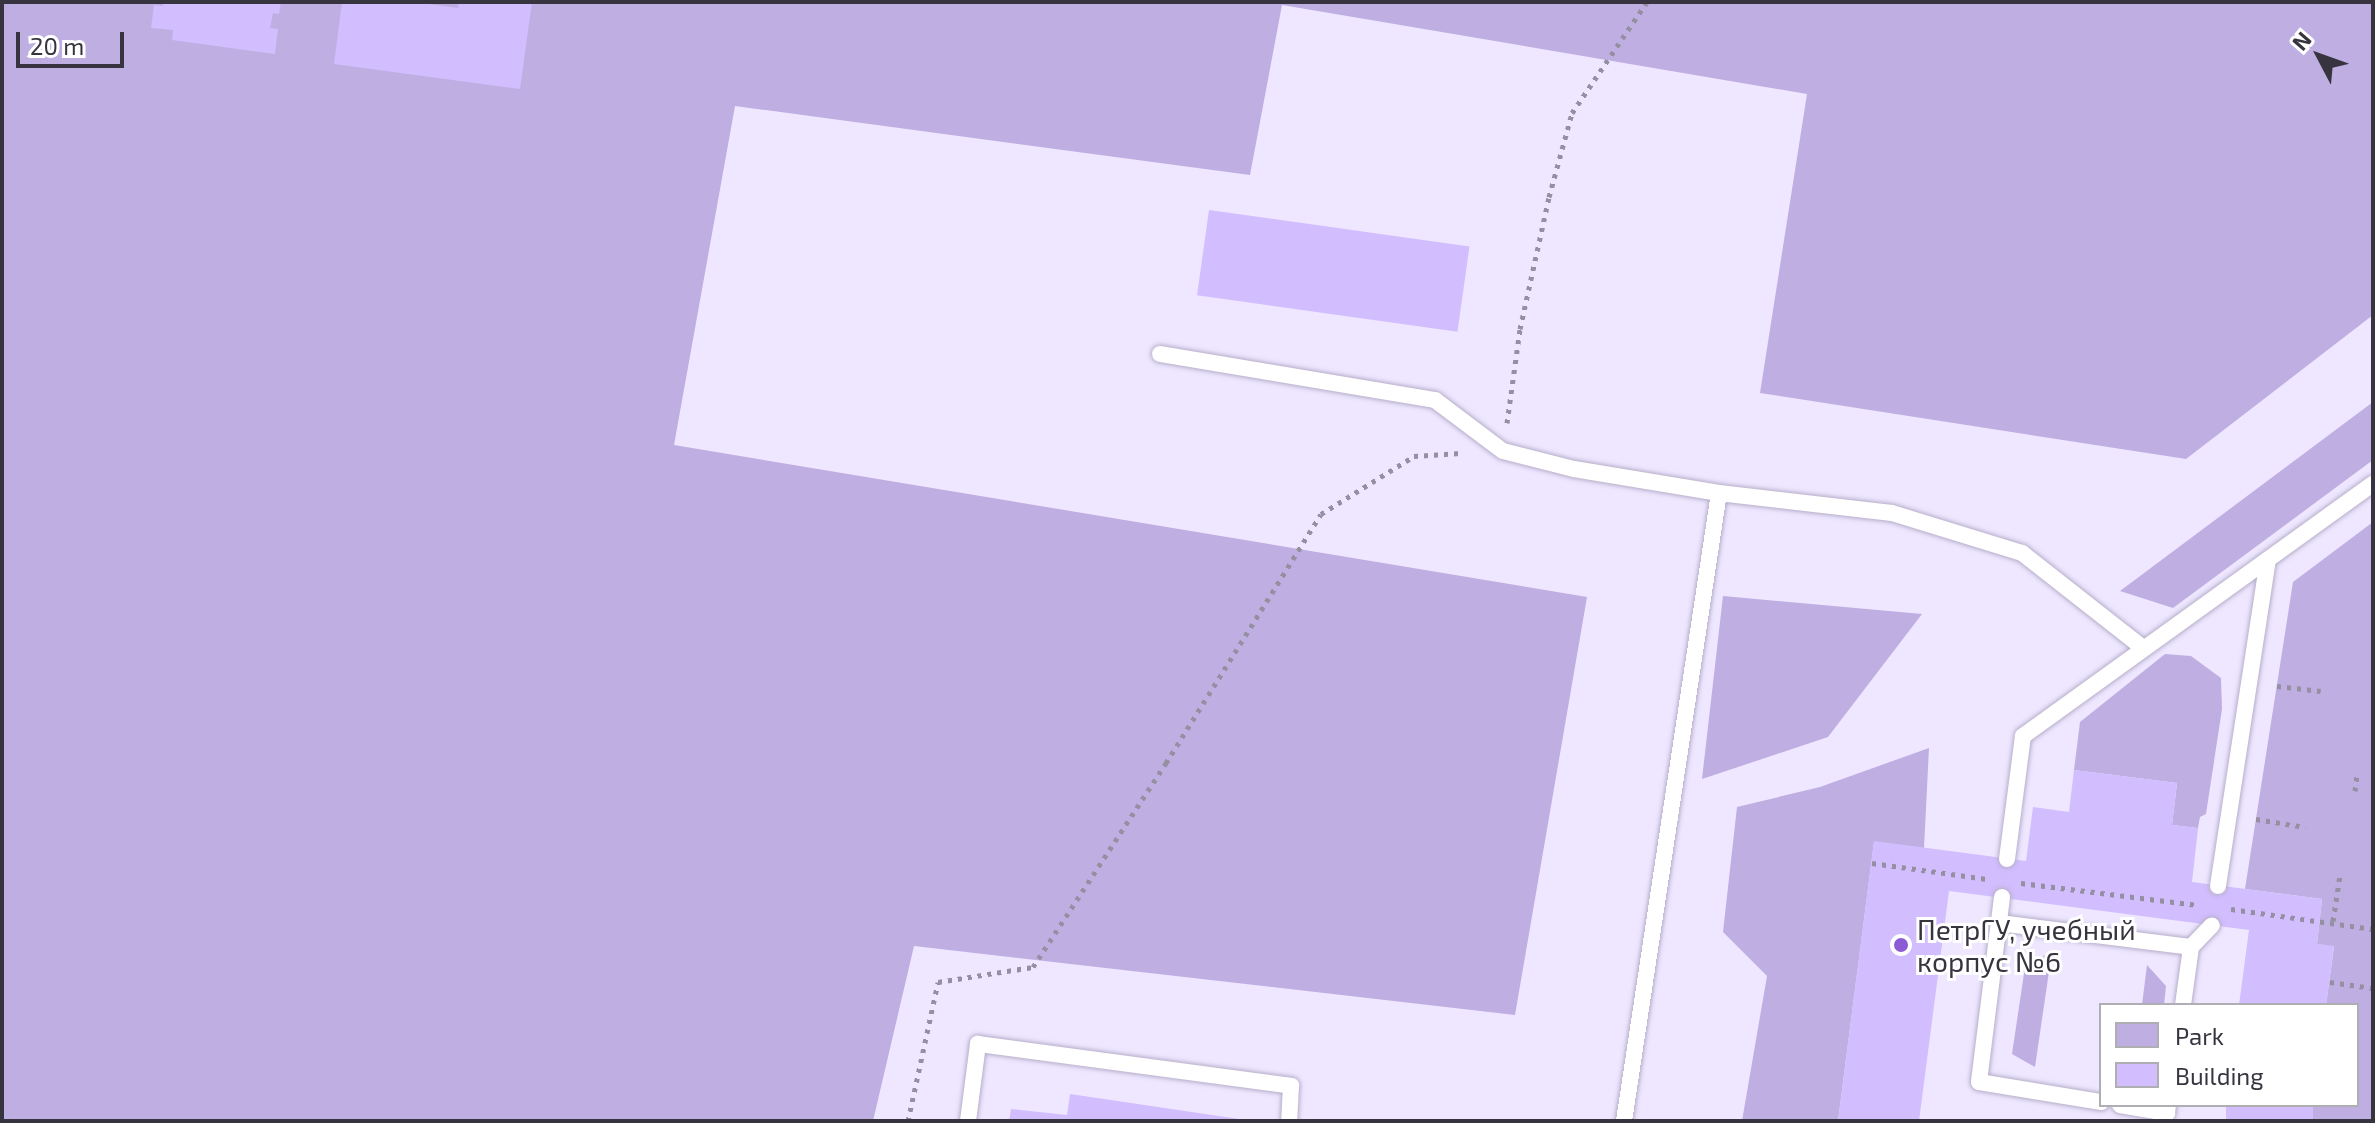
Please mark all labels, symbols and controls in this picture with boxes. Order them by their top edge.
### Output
scale bar [20,16,128,66]
north arrow [2279,16,2359,96]
text: N [2286,26,2316,55]
text: 20 m [30,31,84,60]
place label: ПетрГУ, учебный корпус №6 [1917,912,2136,978]
marker: ПетрГУ, учебный корпус №6 [1892,936,1910,954]
legend [2099,1003,2359,1107]
text: Park [2175,1021,2224,1050]
text: Building [2175,1061,2264,1090]

